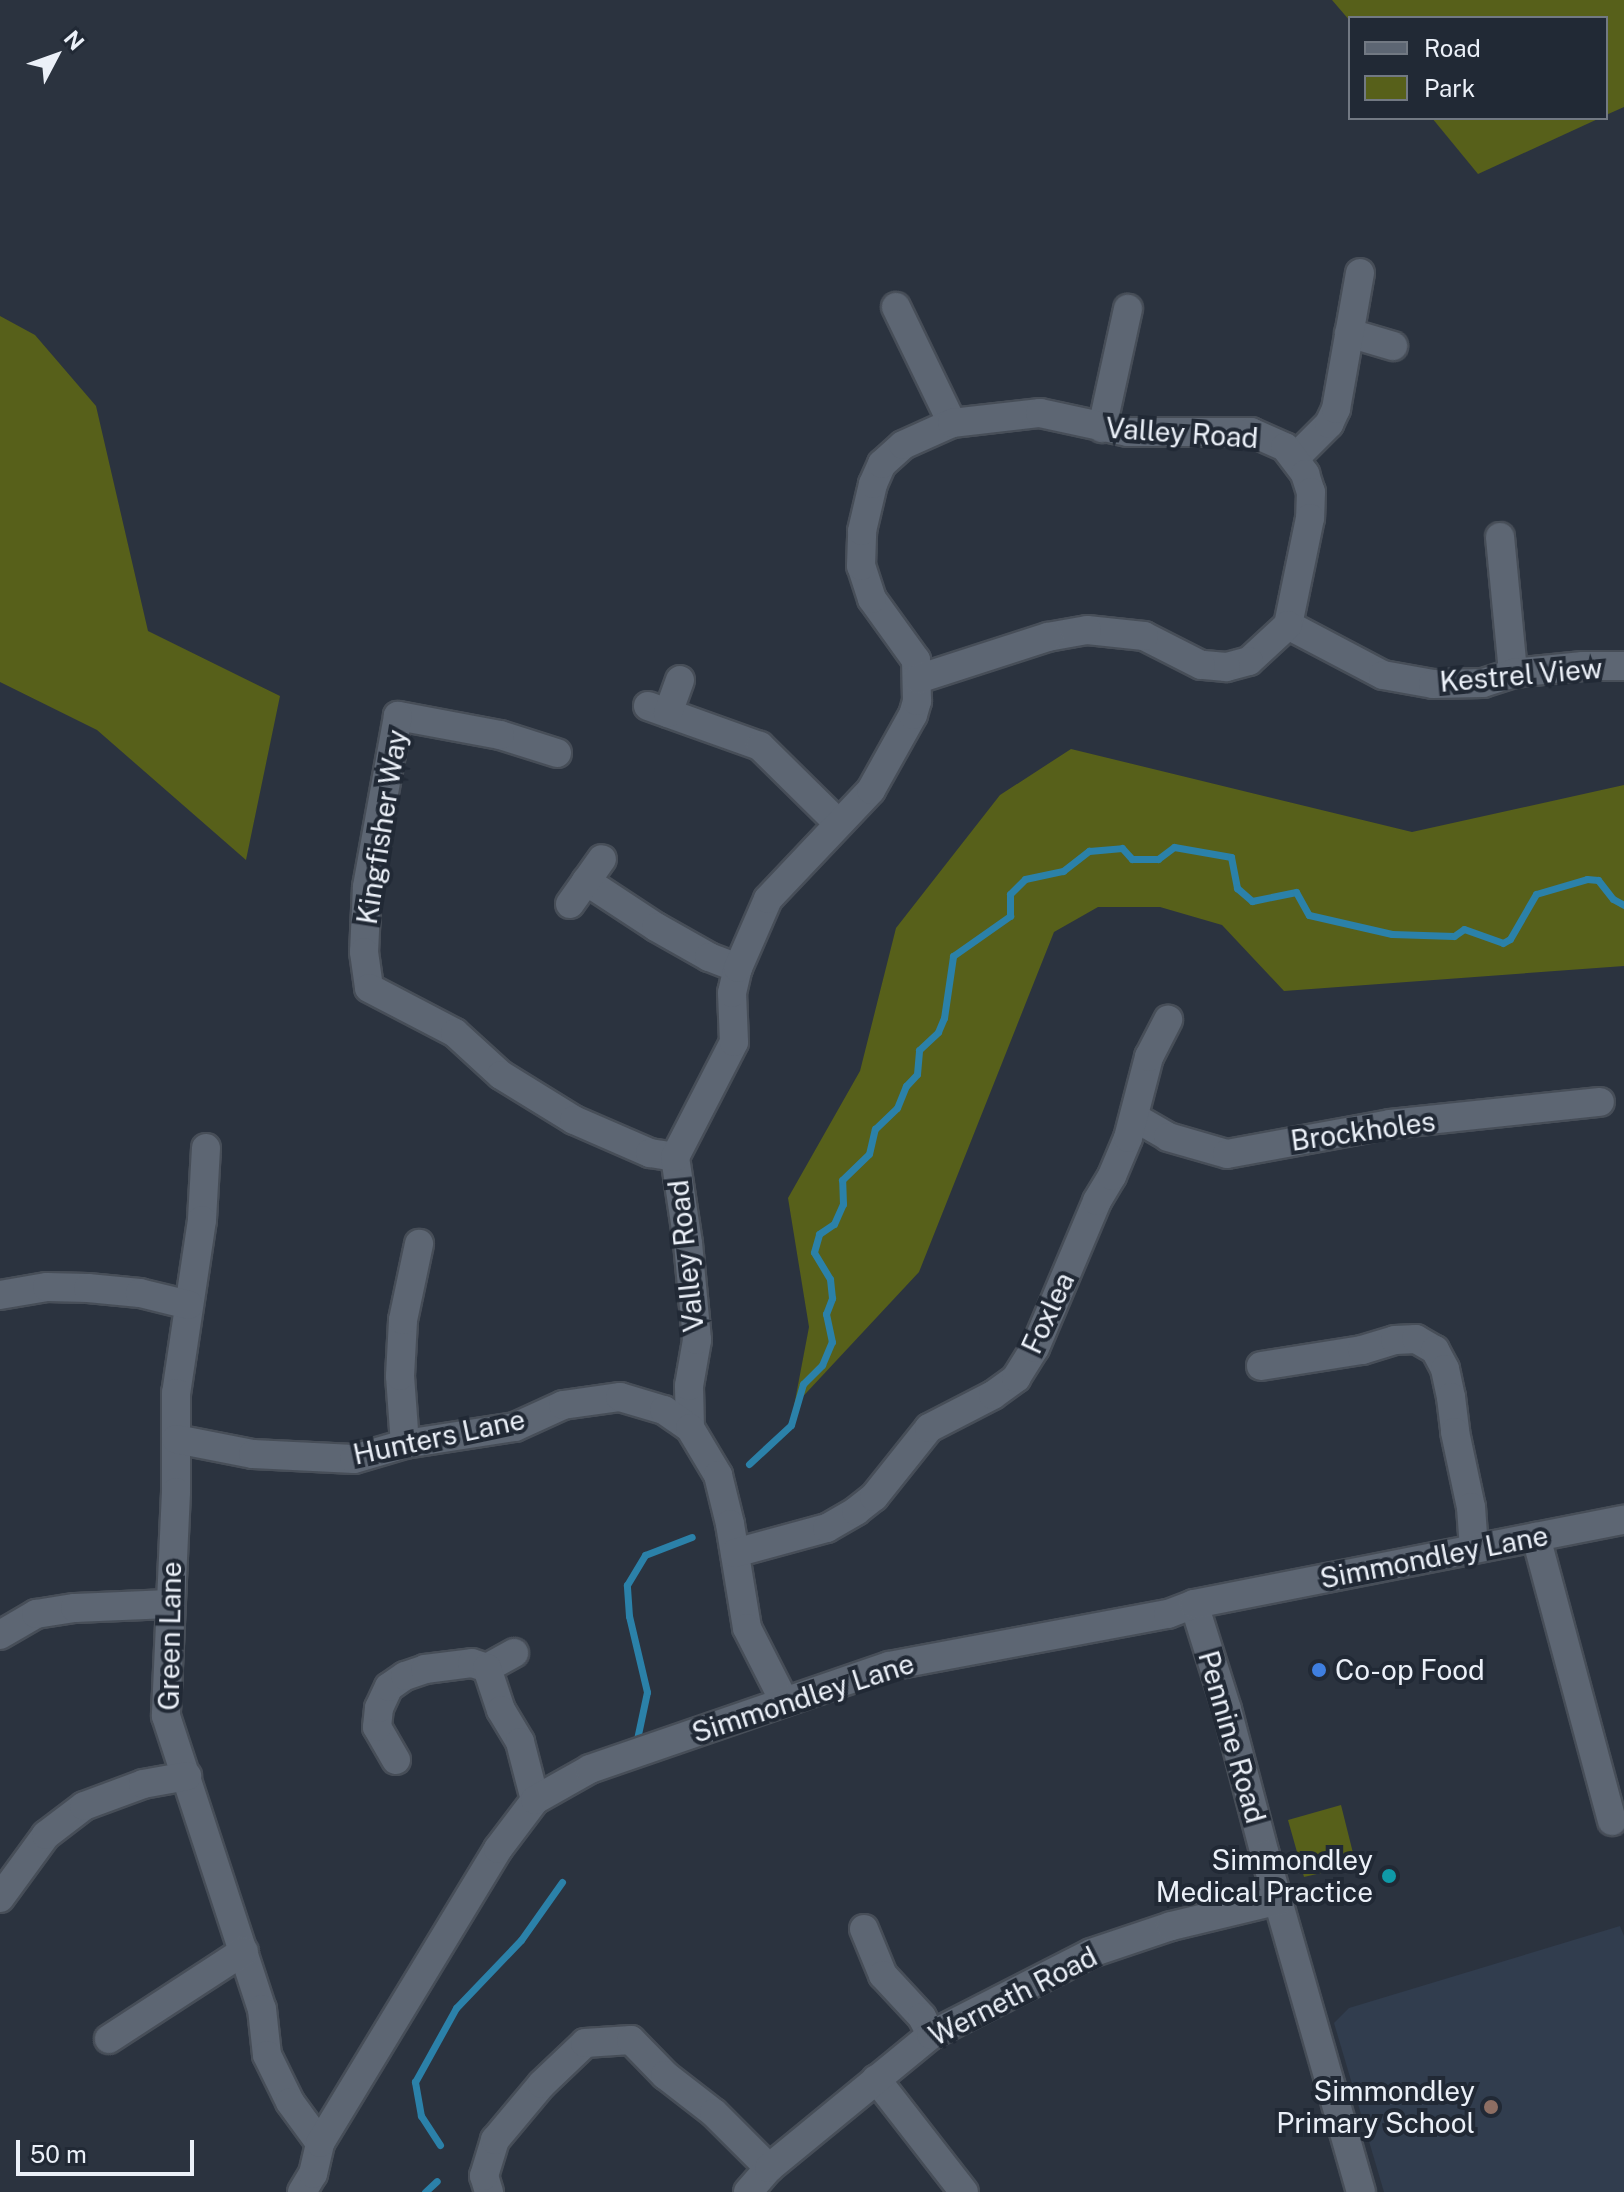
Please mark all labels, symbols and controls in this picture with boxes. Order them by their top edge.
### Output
north arrow [16,16,96,96]
legend [1348,16,1608,120]
text: N [59,25,90,55]
text: Road [1424,34,1481,62]
text: Park [1424,74,1475,102]
street label: Valley Road [1105,411,1259,455]
street label: Kestrel View [1438,651,1604,699]
street label: Kingfisher Way [350,727,414,927]
street label: Brockholes [1288,1104,1438,1158]
street label: Valley Road [661,1178,711,1334]
street label: Foxlea [1015,1267,1081,1359]
street label: Hunters Lane [350,1402,528,1472]
street label: Simmondley Lane [1317,1518,1551,1596]
street label: Green Lane [152,1561,188,1711]
street label: Simmondley Lane [688,1646,918,1750]
street label: Pennine Road [1191,1647,1273,1827]
place label: Co-op Food [1335,1653,1485,1687]
marker: Co-op Food [1310,1661,1328,1679]
place label: Simmondley Medical Practice [1156,1843,1373,1909]
marker: Simmondley Medical Practice [1380,1867,1398,1885]
street label: Werneth Road [924,1939,1102,2053]
place label: Simmondley Primary School [1276,2074,1475,2140]
marker: Simmondley Primary School [1482,2098,1500,2116]
scale bar [20,2124,198,2174]
text: 50 m [30,2140,87,2168]

